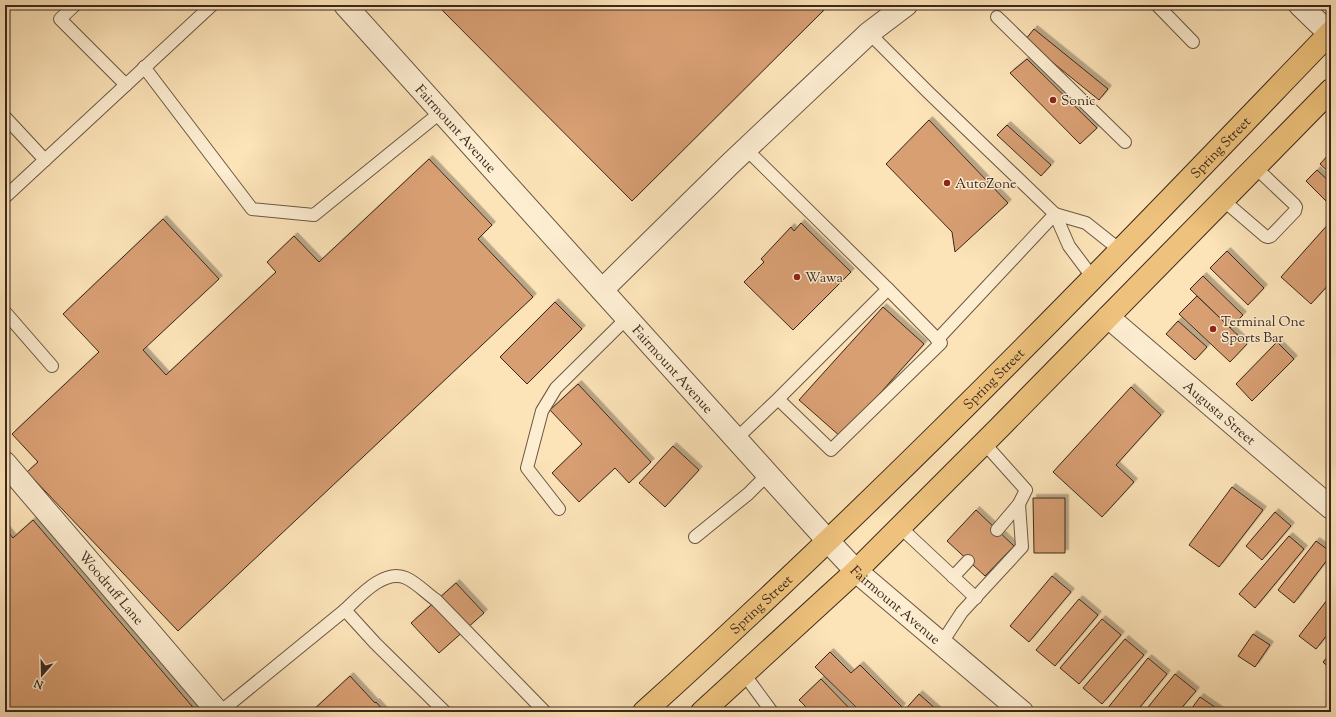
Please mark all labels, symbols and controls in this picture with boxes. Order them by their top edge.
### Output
street label: Fairmount Avenue [409,81,500,178]
place label: Sonic [1061,92,1096,112]
marker: Sonic [1048,95,1058,105]
street label: Spring Street [1187,113,1257,184]
place label: AutoZone [955,175,1017,195]
marker: AutoZone [942,178,952,188]
place label: Wawa [805,269,843,289]
marker: Wawa [792,272,802,282]
place label: Terminal One Sports Bar [1221,313,1305,349]
street label: Fairmount Avenue [626,322,717,419]
marker: Terminal One Sports Bar [1208,324,1218,334]
street label: Spring Street [960,345,1030,415]
street label: Augusta Street [1178,377,1259,451]
street label: Woodruff Lane [73,548,147,630]
street label: Fairmount Avenue [844,562,944,650]
street label: Spring Street [726,571,798,640]
north arrow [22,655,62,695]
text: N [32,674,47,693]

